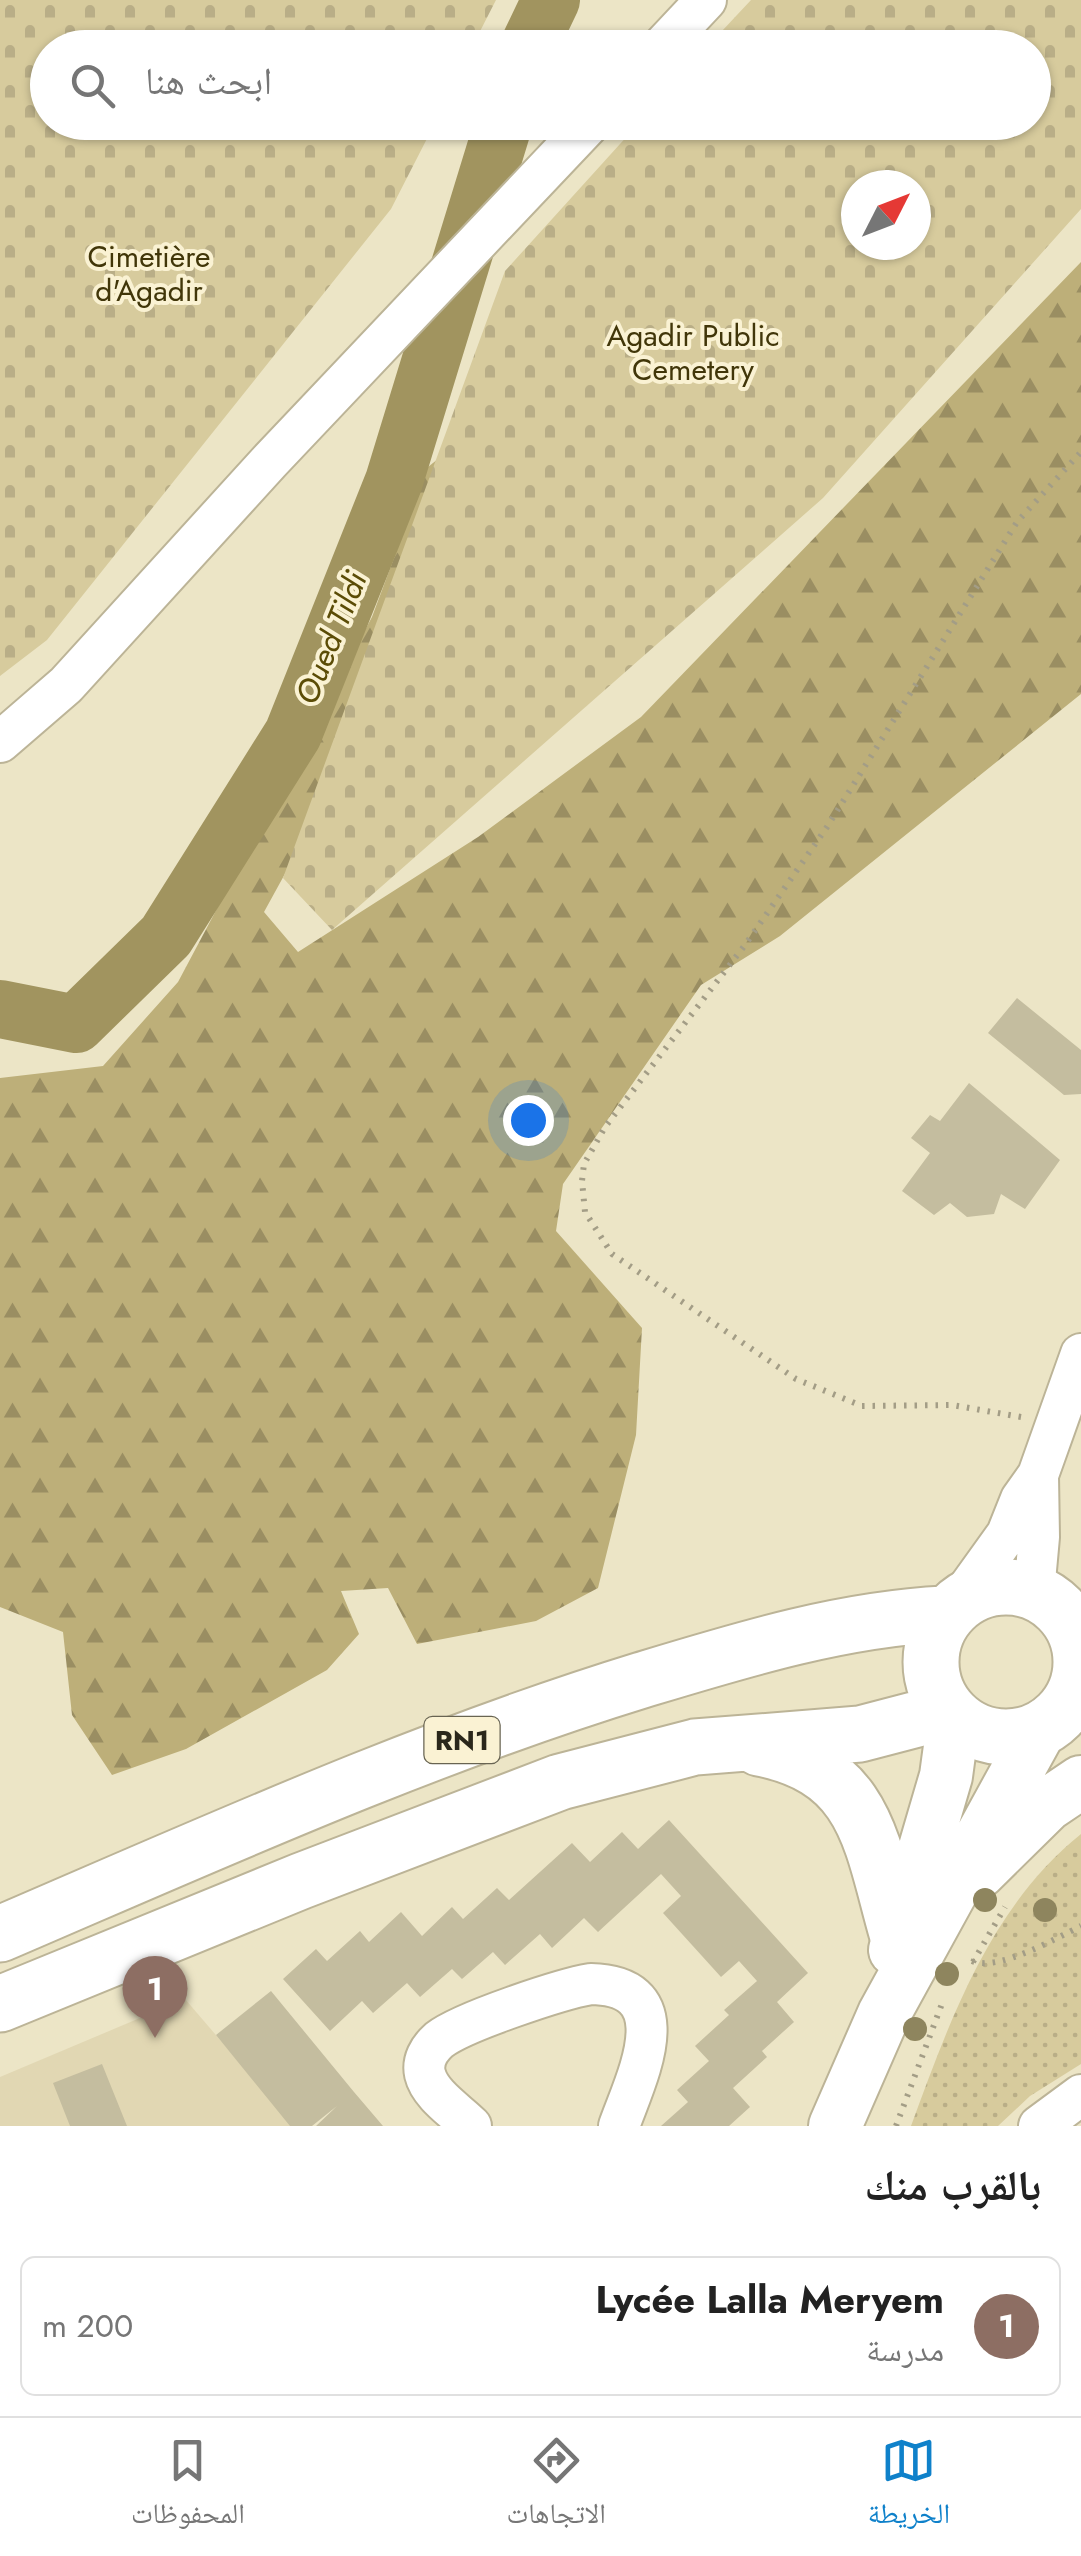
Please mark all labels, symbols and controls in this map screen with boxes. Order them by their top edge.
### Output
search box [30,30,1051,140]
text: ابحث هنا [145,53,272,108]
icon: search [65,58,120,113]
north arrow [841,170,931,260]
park label: Cimetière d'Agadir [88,235,210,312]
park label: Agadir Public Cemetery [606,314,780,391]
water label: Oued Tildi [284,564,379,711]
your location [503,1095,554,1146]
road number: RN1 [424,1717,500,1763]
pin: 1 [122,1956,188,2038]
text: بالقرب منك [864,2155,1041,2216]
text: Lycée Lalla Meryem [595,2272,944,2327]
text: 200 m [42,2303,133,2349]
text: 1 [998,2303,1015,2349]
text: مدرسة [866,2327,944,2373]
tab: المحفوظات [131,2433,245,2541]
tab: الاتجاهات [507,2433,606,2541]
tab: الخريطة [868,2433,950,2541]

